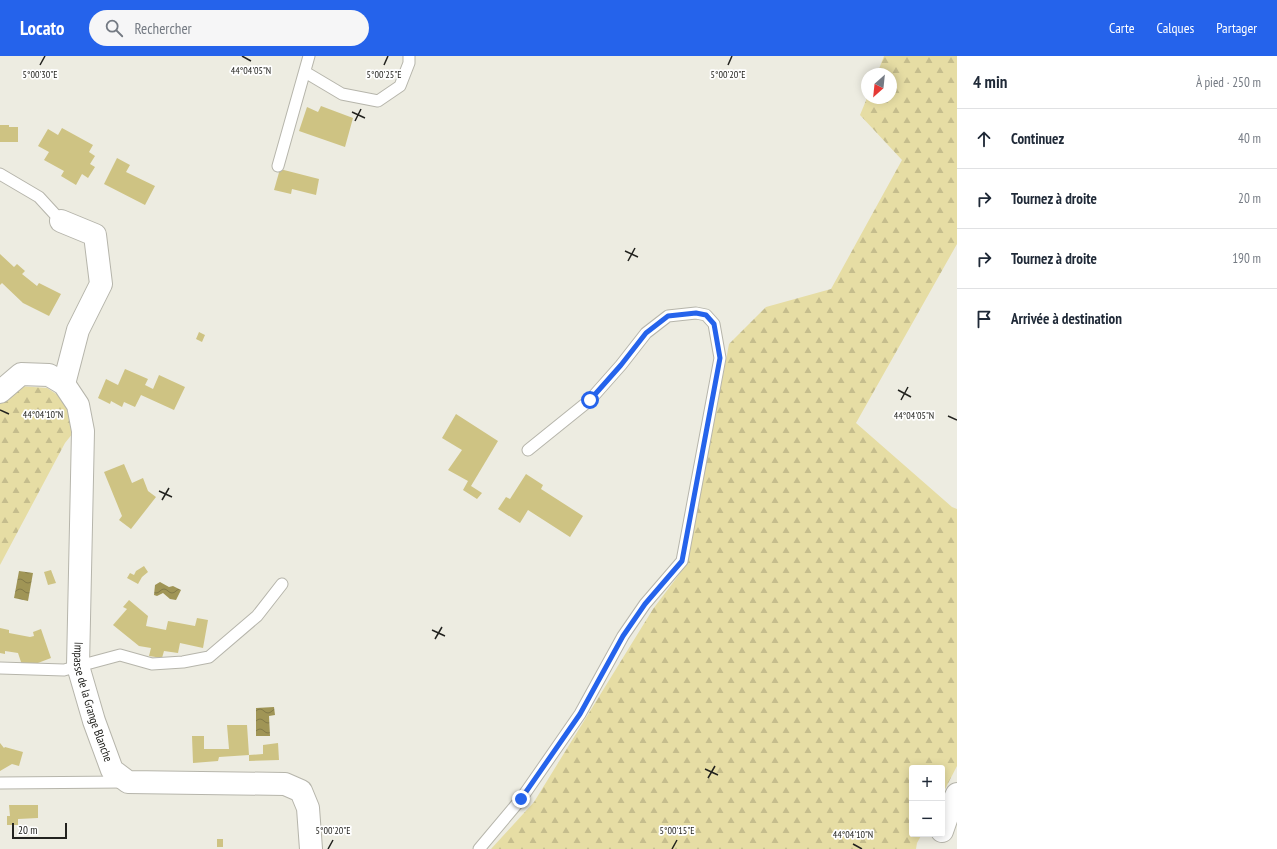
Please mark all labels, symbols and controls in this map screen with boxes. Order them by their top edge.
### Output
search box [89,10,369,46]
text: Locato [20,16,65,40]
icon: search [103,17,125,39]
text: Rechercher [135,19,192,38]
text: Carte [1109,19,1134,37]
text: Calques [1156,19,1194,37]
text: Partager [1216,19,1257,37]
text: 44°04'05"N [231,64,271,77]
text: 5°00'30"E [23,68,57,81]
text: 5°00'25"E [367,68,401,81]
text: 5°00'20"E [711,68,745,81]
north arrow [861,68,897,104]
text: 4 min [973,71,1007,93]
text: À pied · 250 m [1196,74,1261,91]
icon: ahead [973,128,995,150]
text: Continuez [1011,129,1064,148]
text: 40 m [1238,130,1261,147]
icon: right [973,188,995,210]
text: Tournez à droite [1011,189,1097,208]
text: 20 m [1238,190,1261,207]
icon: right [973,248,995,270]
text: Tournez à droite [1011,249,1097,268]
text: 190 m [1232,250,1261,267]
icon: arrive [973,308,995,330]
text: Arrivée à destination [1011,309,1122,328]
route start [581,391,599,409]
text: 44°04'10"N [23,408,63,421]
text: 44°04'05"N [894,409,934,422]
street label: Impasse de la Grange Blanche [71,642,116,764]
map controls [909,765,945,837]
button: + [909,765,945,801]
route end [512,790,530,808]
button: − [909,801,945,837]
scale bar [12,821,67,840]
text: 20 m [18,823,37,837]
text: 5°00'20"E [316,824,350,837]
text: 5°00'15"E [660,824,694,837]
text: 44°04'10"N [833,828,873,841]

